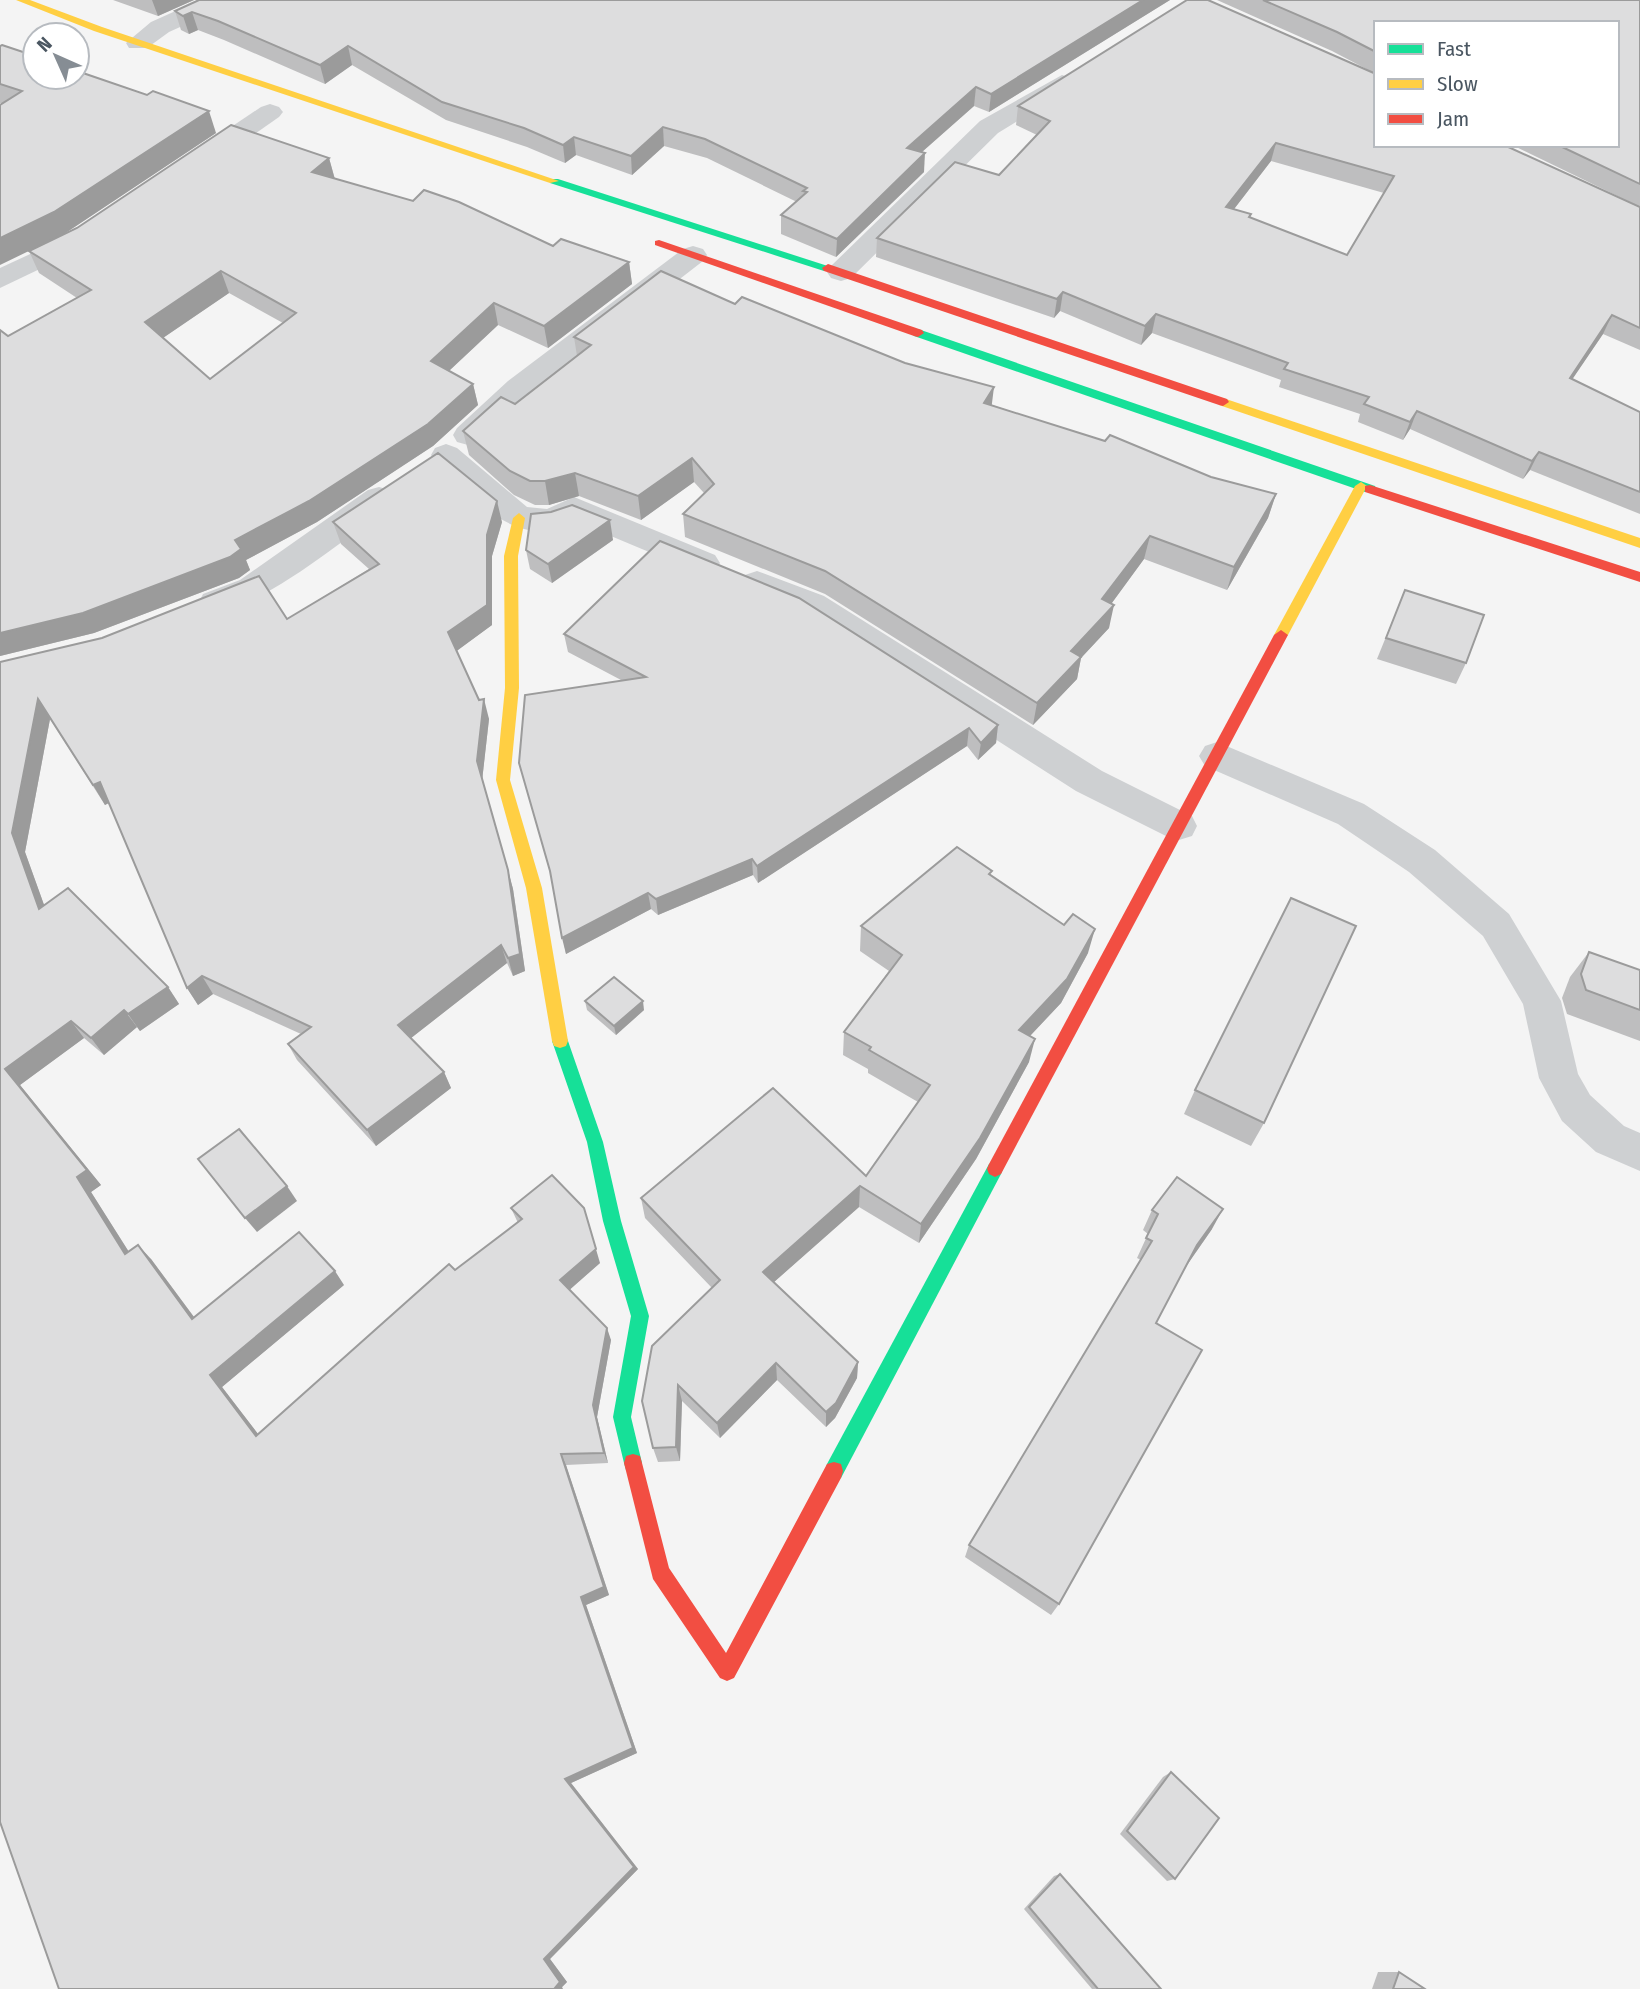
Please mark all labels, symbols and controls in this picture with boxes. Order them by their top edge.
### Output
north arrow [21,21,91,91]
legend [1374,21,1619,147]
text: N [32,32,56,56]
text: Fast [1437,36,1471,62]
text: Slow [1437,71,1478,97]
text: Jam [1437,106,1469,132]

